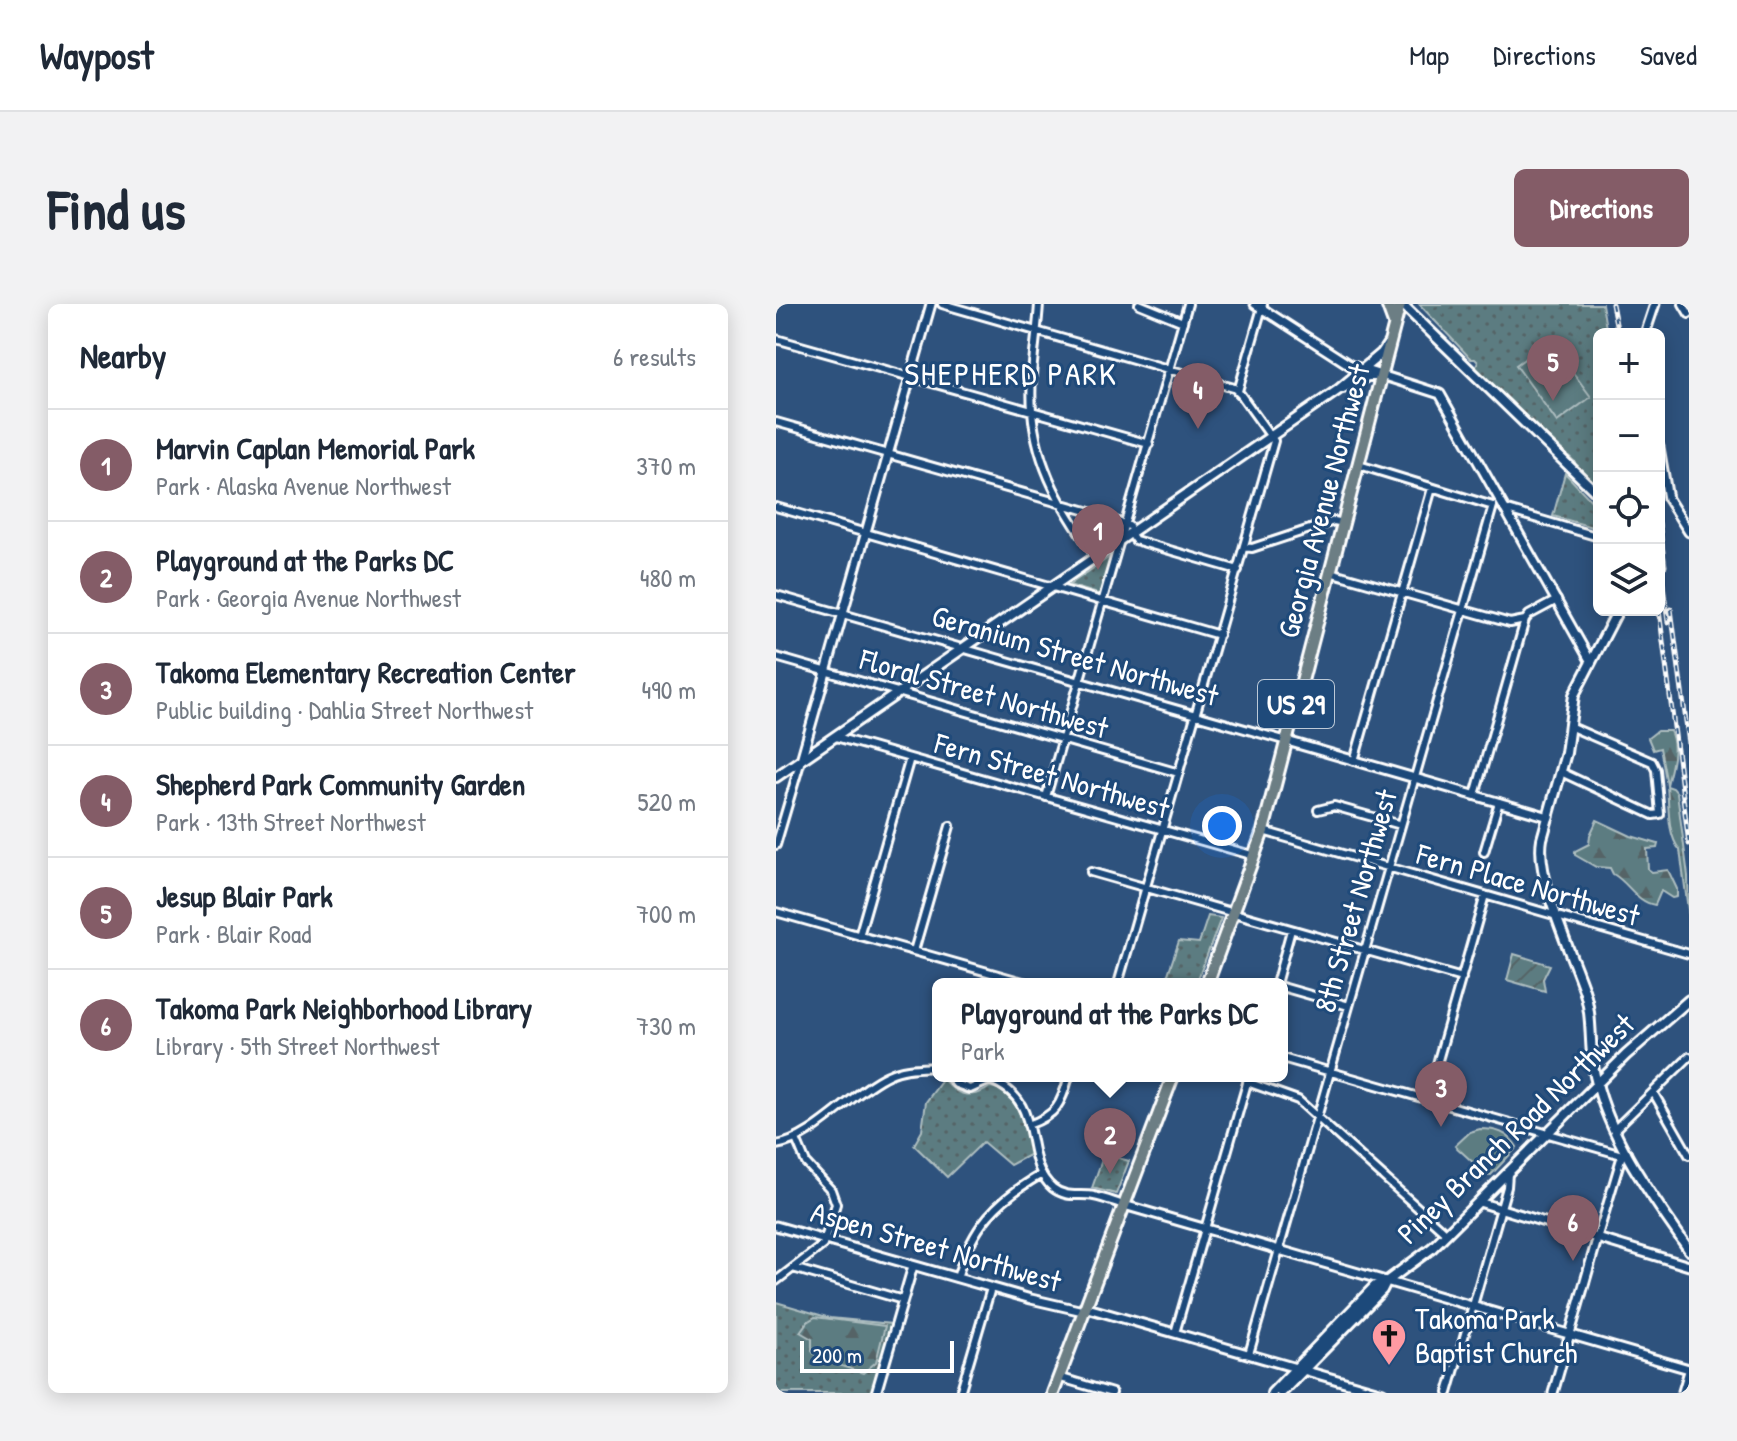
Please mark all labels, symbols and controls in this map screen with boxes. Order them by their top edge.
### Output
text: Waypost [40,29,154,81]
text: Map [1409,36,1449,74]
text: Directions [1493,36,1596,74]
text: Saved [1640,36,1697,74]
button: Directions [1514,169,1689,247]
text: Find us [48,171,186,246]
map controls [1593,328,1665,616]
button: + [1593,328,1665,400]
text: Nearby [80,333,166,379]
pin: 5 [1527,335,1579,401]
text: 6 results [613,339,696,374]
district label: SHEPHERD PARK [904,352,1118,395]
street label: Georgia Avenue Northwest [1267,359,1379,642]
pin: 4 [1172,363,1224,429]
button: − [1593,400,1665,472]
text: Marvin Caplan Memorial Park [156,428,475,468]
text: 1 [101,448,111,483]
text: 370 m [636,448,696,483]
text: Park · Alaska Avenue Northwest [156,468,451,503]
button: locate [1593,472,1665,544]
pin: 1 [1072,504,1124,570]
text: Playground at the Parks DC [156,540,454,580]
button: layers [1593,544,1665,616]
text: 2 [100,560,112,595]
text: 480 m [640,560,696,595]
text: Park · Georgia Avenue Northwest [156,580,461,615]
street label: Geranium Street Northwest [927,595,1224,715]
street label: Floral Street Northwest [855,638,1114,748]
text: Takoma Elementary Recreation Center [156,652,576,692]
text: 3 [100,672,112,707]
text: 490 m [641,672,696,707]
road number: US 29 [1258,680,1334,728]
text: Public building · Dahlia Street Northwest [156,692,533,727]
street label: Fern Street Northwest [929,722,1175,828]
text: Shepherd Park Community Garden [156,764,525,804]
text: 4 [101,784,111,819]
text: 520 m [638,784,696,819]
street label: 8th Street Northwest [1304,784,1406,1017]
text: Park · 13th Street Northwest [156,804,426,839]
your location [1202,806,1242,846]
street label: Fern Place Northwest [1411,833,1645,935]
text: Jesup Blair Park [156,876,333,916]
text: 5 [101,896,112,931]
text: 700 m [636,896,696,931]
text: Park · Blair Road [156,916,311,951]
popup [932,978,1288,1082]
text: Takoma Park Neighborhood Library [156,988,532,1028]
text: Playground at the Parks DC [961,993,1259,1033]
street label: Piney Branch Road Northwest [1388,1004,1643,1252]
text: 6 [101,1008,111,1043]
text: 730 m [636,1008,696,1043]
text: Library · 5th Street Northwest [156,1028,439,1063]
text: Park [961,1033,1004,1068]
pin: 3 [1415,1061,1467,1127]
pin: 2 [1084,1108,1136,1174]
street label: Aspen Street Northwest [807,1191,1067,1301]
pin: 6 [1547,1195,1599,1261]
place label: Takoma Park Baptist Church [1415,1298,1577,1372]
church icon: Takoma Park Baptist Church [1370,1317,1408,1367]
scale bar [800,1337,954,1373]
text: 200 m [812,1340,862,1370]

